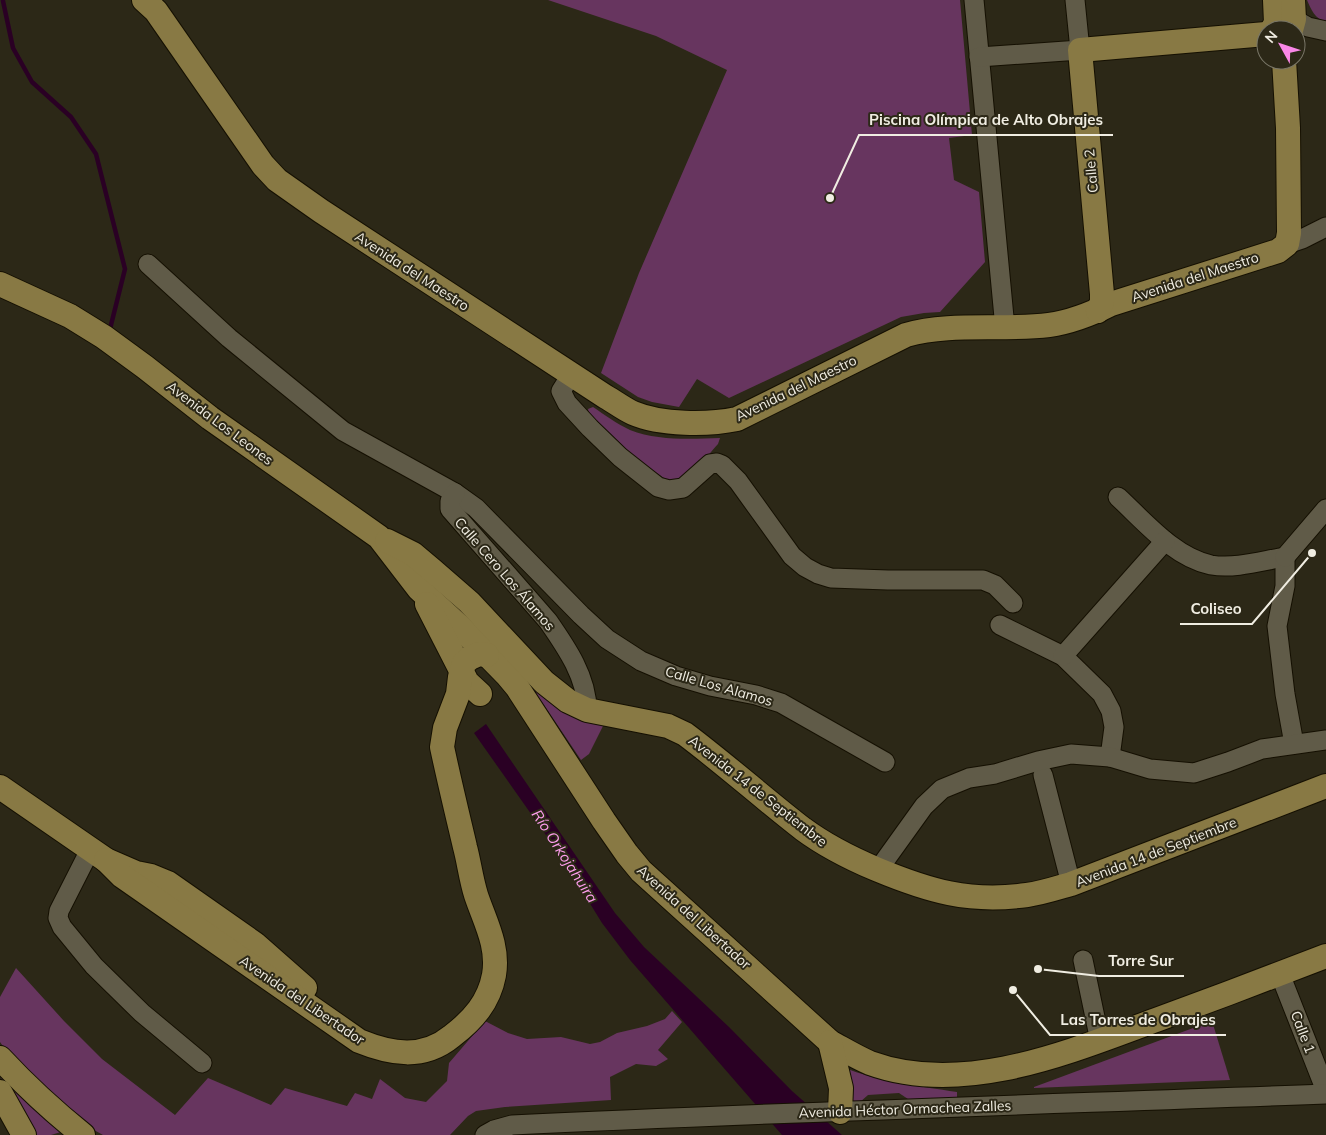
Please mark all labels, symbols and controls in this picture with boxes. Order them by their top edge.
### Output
north arrow [1256,20,1306,70]
text: N [1261,27,1281,46]
callout: Piscina Olímpica de Alto Obrajes [859,105,1113,135]
text: Piscina Olímpica de Alto Obrajes [869,110,1103,129]
street label: Calle 2 [1080,148,1102,194]
street label: Avenida del Maestro [351,227,473,315]
street label: Avenida del Maestro [1129,248,1261,306]
street label: Avenida del Maestro [732,351,860,425]
street label: Avenida Los Leones [163,377,277,469]
street label: Calle Cero Los Álamos [451,514,559,634]
callout: Coliseo [1180,594,1252,624]
text: Coliseo [1190,599,1242,618]
street label: Calle Los Alamos [663,662,775,710]
street label: Avenida 14 de Septiembre [685,731,831,851]
water label: Río Orkojahuira [528,806,602,906]
street label: Avenida 14 de Septiembre [1073,813,1239,891]
street label: Avenida del Libertador [633,861,755,974]
callout: Torre Sur [1099,946,1184,976]
street label: Avenida del Libertador [236,951,369,1049]
text: Torre Sur [1108,951,1174,970]
callout: Las Torres de Obrajes [1050,1005,1226,1035]
street label: Calle 1 [1287,1008,1319,1056]
text: Las Torres de Obrajes [1060,1010,1216,1029]
street label: Avenida Héctor Ormachea Zalles [798,1096,1012,1122]

